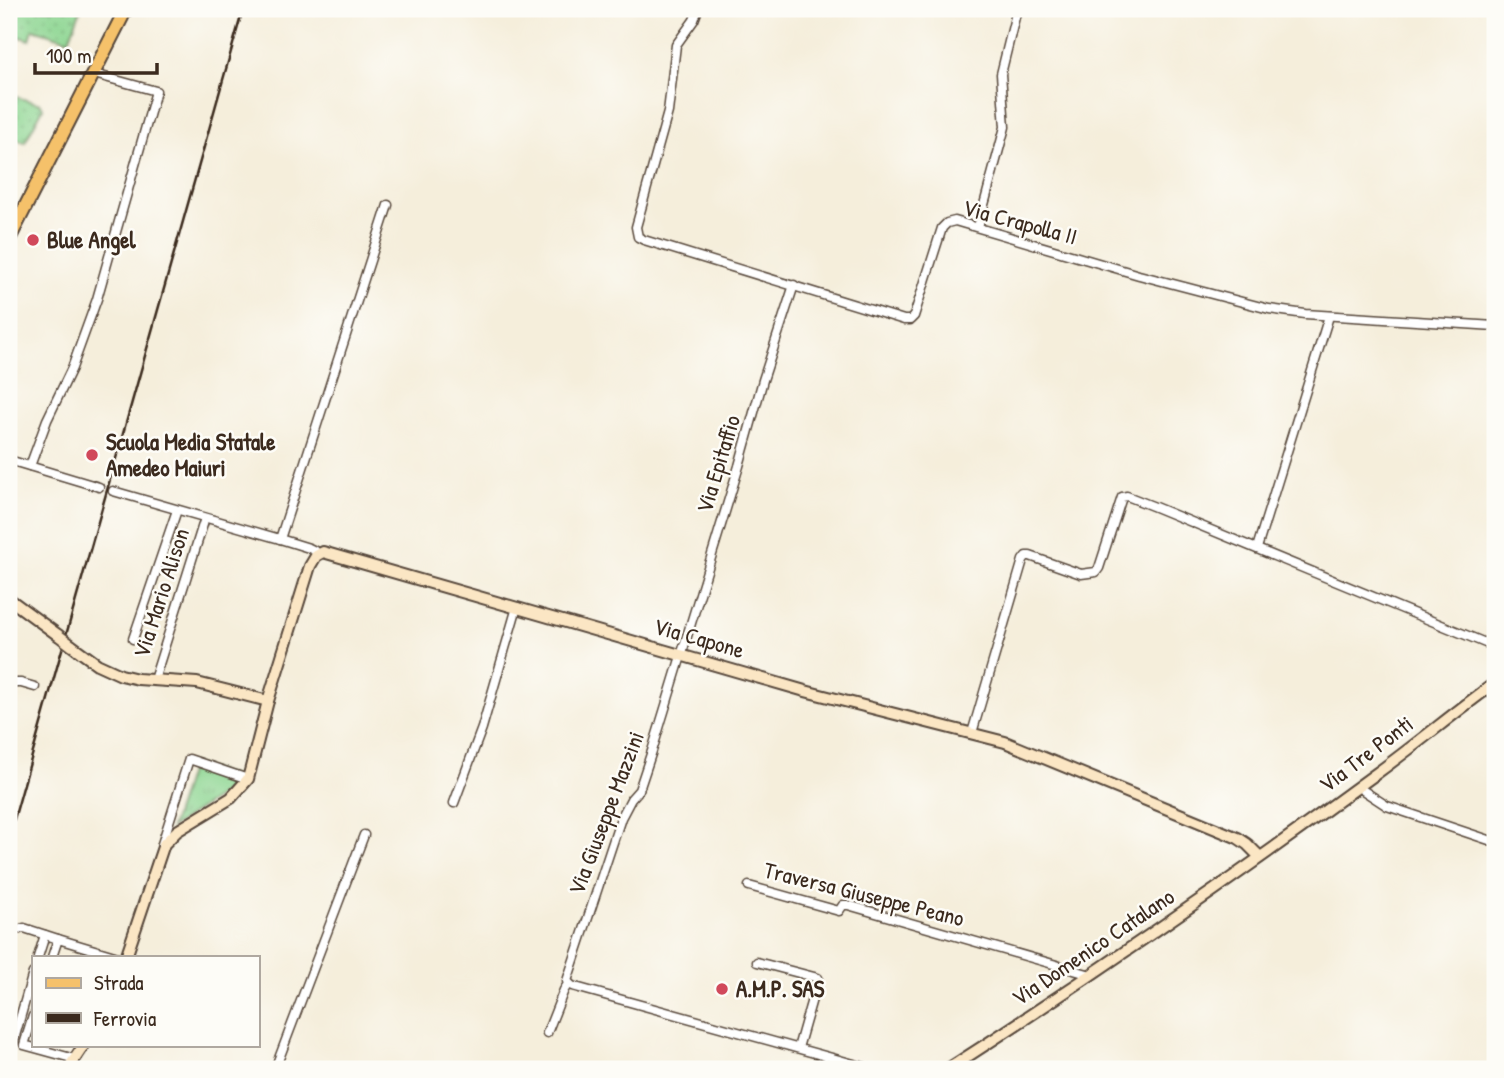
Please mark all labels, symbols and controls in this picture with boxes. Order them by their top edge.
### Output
scale bar [35,32,158,76]
text: 100 m [46,41,92,70]
street label: Via Crapolla II [960,191,1081,252]
place label: Blue Angel [47,224,136,256]
marker: Blue Angel [25,232,41,248]
street label: Via Epitaffio [688,411,747,517]
place label: Scuola Media Statale Amedeo Maiuri [106,426,276,483]
marker: Scuola Media Statale Amedeo Maiuri [84,447,100,463]
street label: Via Mario Alison [125,524,196,662]
street label: Via Capone [650,610,748,665]
street label: Via Tre Ponti [1312,708,1419,799]
street label: Via Giuseppe Mazzini [560,727,651,899]
street label: Traversa Giuseppe Peano [761,854,968,933]
street label: Via Domenico Catalano [1005,881,1180,1012]
legend [32,956,259,1046]
text: Strada [94,968,144,997]
place label: A.M.P. SAS [736,973,825,1004]
marker: A.M.P. SAS [714,981,730,997]
text: Ferrovia [93,1004,156,1033]

